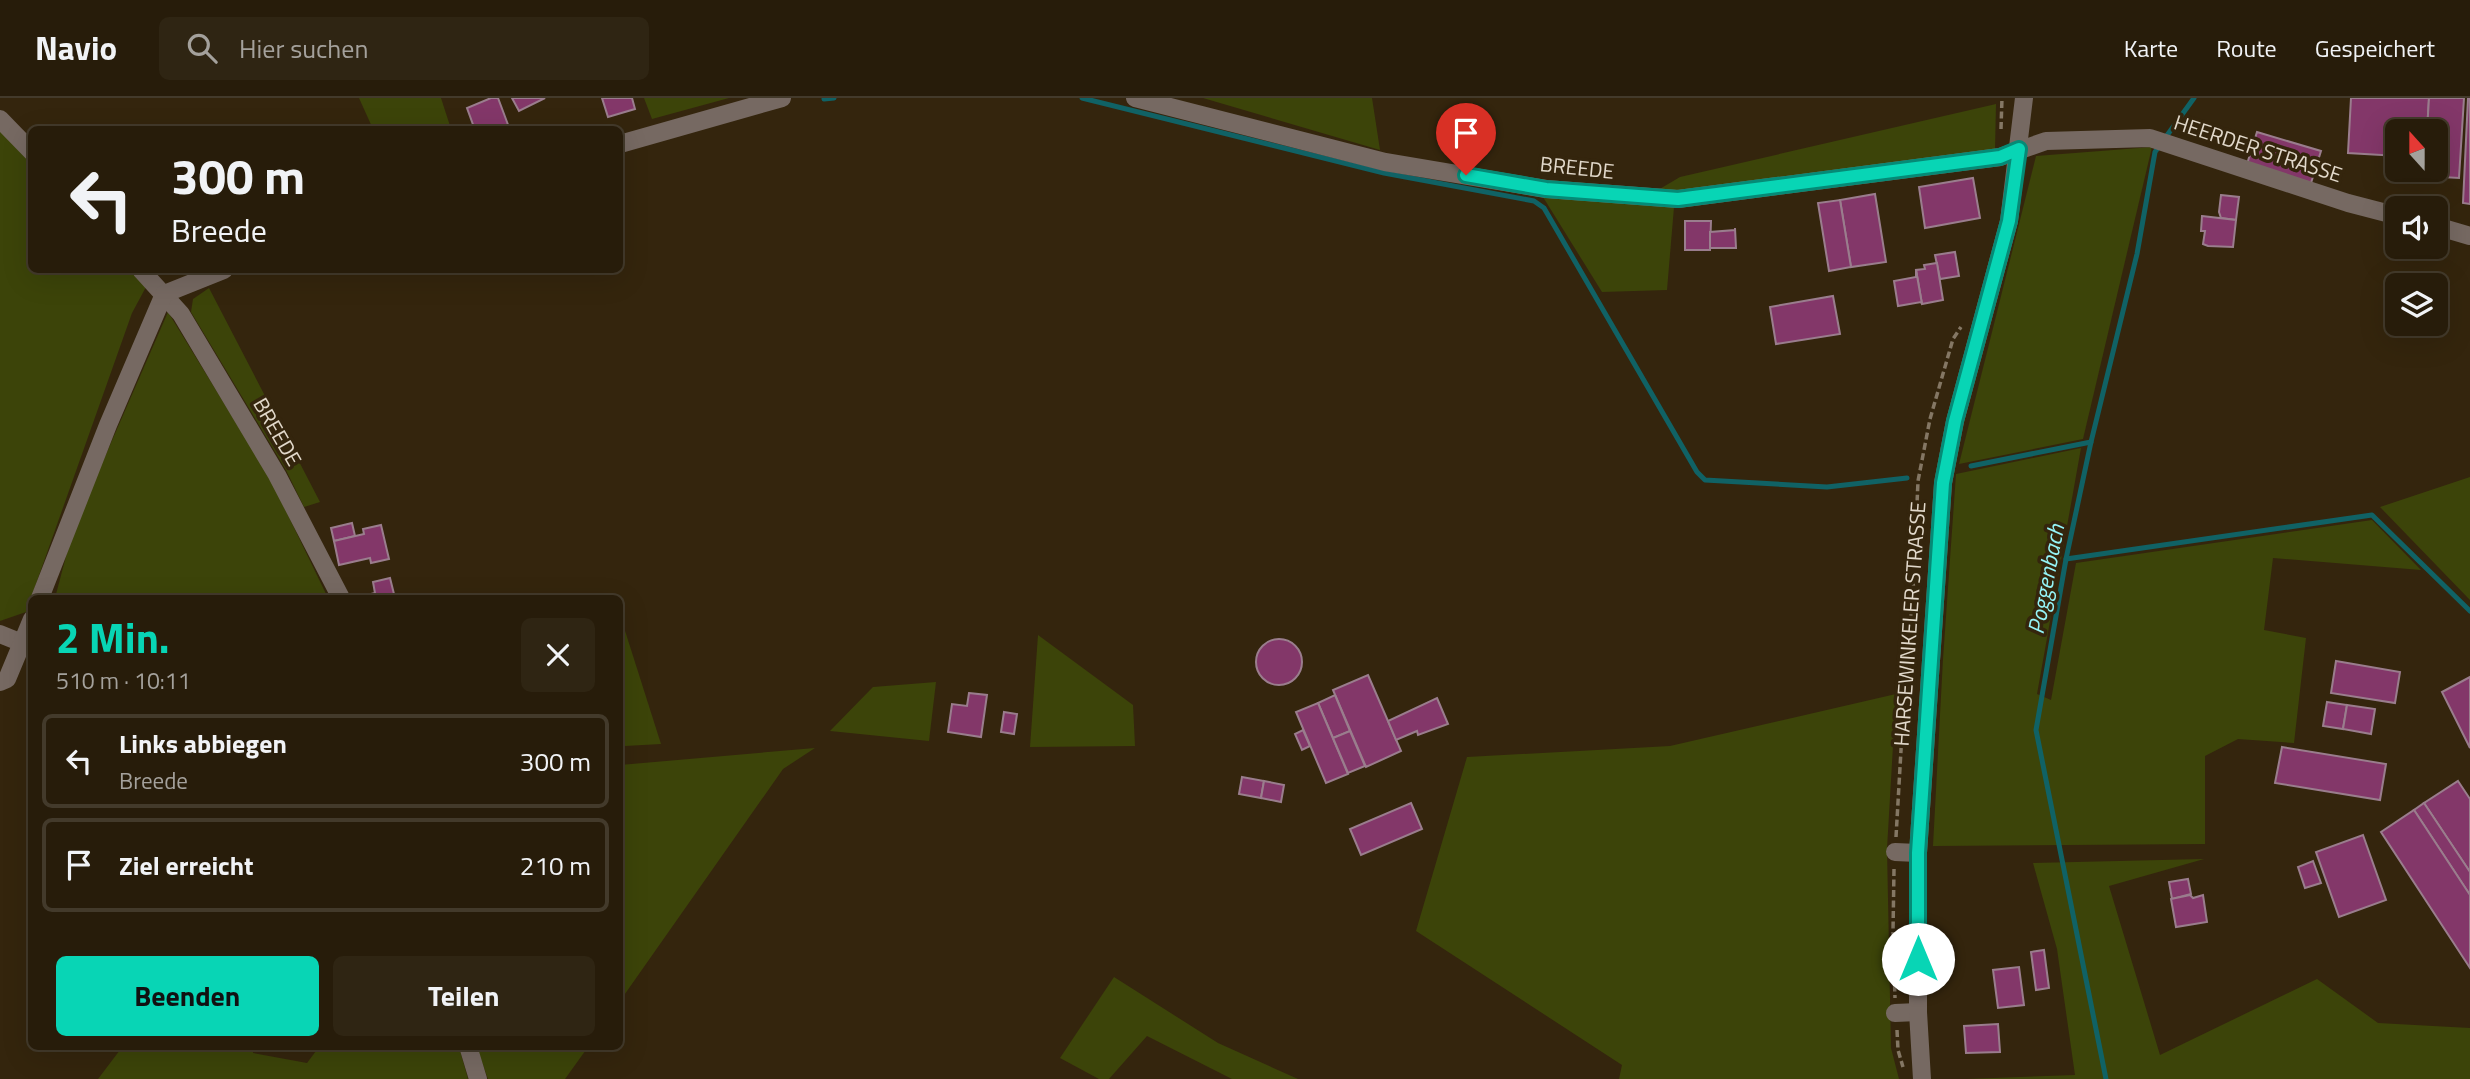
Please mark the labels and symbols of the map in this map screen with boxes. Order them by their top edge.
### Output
pin [1436,103,1496,175]
street label: HEERDER STRASSE [2170,106,2346,190]
north arrow [2385,119,2448,182]
street label: BREEDE [1539,147,1616,187]
street label: BREEDE [245,391,310,472]
street label: HARSEWINKELER STRASSE [1884,500,1934,747]
water label: Poggenbach [2018,520,2073,637]
position arrow [1881,922,1955,996]

